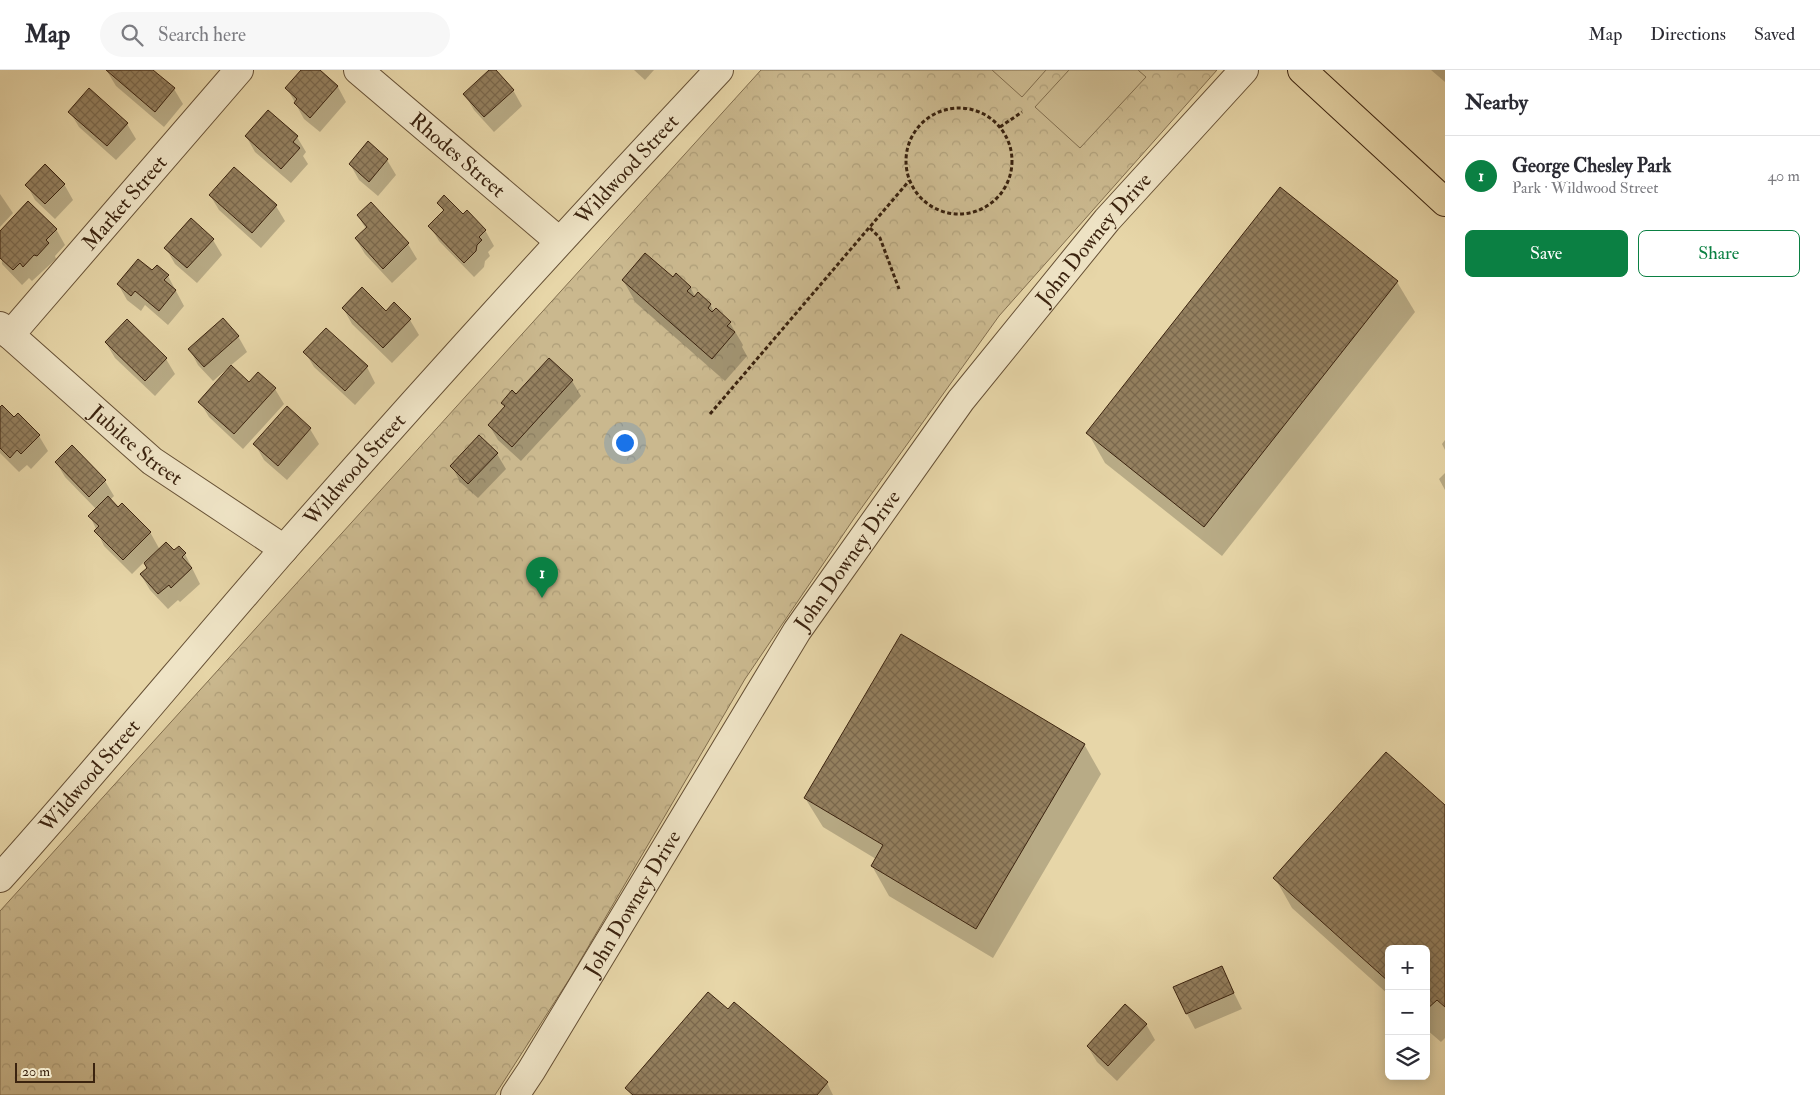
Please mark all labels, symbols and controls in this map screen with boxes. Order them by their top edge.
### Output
search box [100,12,450,57]
text: Map [25,19,70,50]
icon: search [118,21,146,49]
text: Search here [158,23,246,47]
text: Map [1589,23,1622,46]
text: Directions [1650,23,1726,46]
text: Saved [1754,23,1795,46]
text: Nearby [1465,89,1528,116]
street label: Rhodes Street [404,107,511,203]
street label: Wildwood Street [568,108,685,231]
street label: Market Street [76,149,173,256]
text: George Chesley Park [1512,154,1671,178]
text: 1 [1478,166,1484,186]
text: 40 m [1767,166,1800,186]
street label: John Downey Drive [1029,167,1157,312]
text: Park · Wildwood Street [1512,178,1658,198]
button: Save [1465,230,1628,277]
button: Share [1638,230,1800,277]
street label: Jubilee Street [84,398,188,491]
street label: Wildwood Street [297,407,411,532]
your location [612,430,638,456]
street label: John Downey Drive [788,484,907,636]
pin: 1 [526,557,558,598]
street label: Wildwood Street [33,713,146,839]
street label: John Downey Drive [578,825,687,982]
map controls [1385,945,1430,1080]
button: + [1385,945,1430,990]
button: − [1385,990,1430,1035]
button: layers [1385,1035,1430,1080]
scale bar [15,1060,95,1083]
text: 20 m [22,1063,50,1080]

